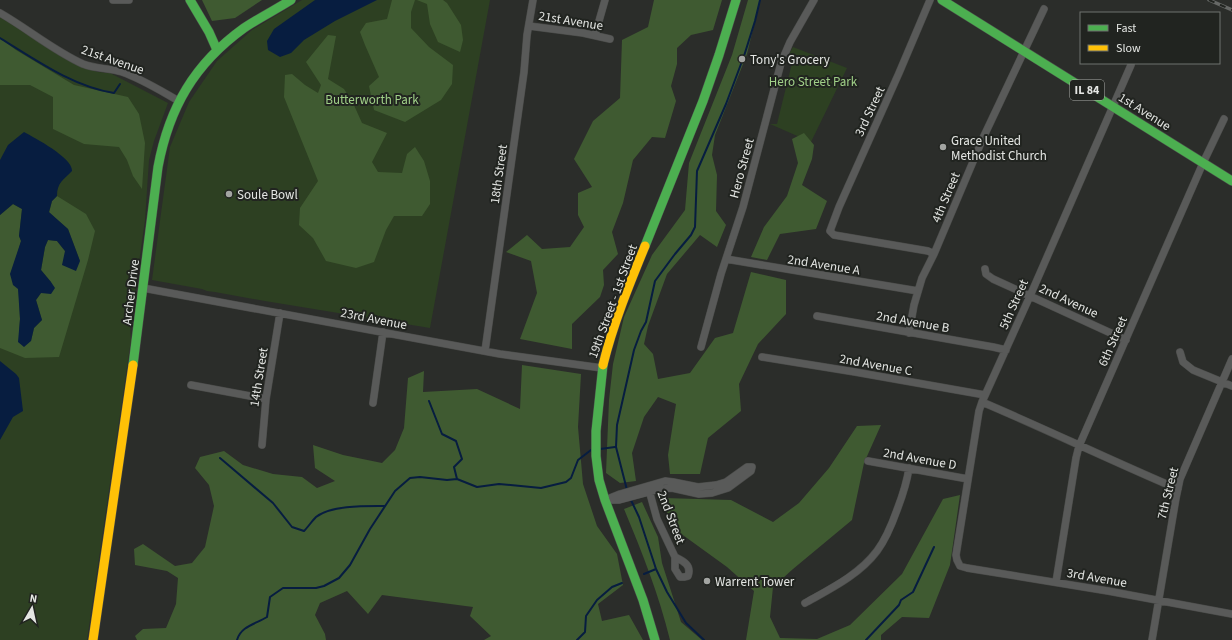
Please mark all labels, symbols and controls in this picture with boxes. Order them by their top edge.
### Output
street label: 21st Avenue [537,7,604,35]
legend [1080,12,1220,64]
text: Fast [1116,20,1136,37]
text: Slow [1116,40,1141,57]
street label: 21st Avenue [79,41,146,79]
place label: Tony's Grocery [750,51,830,69]
marker: Tony's Grocery [737,54,747,64]
park label: Hero Street Park [769,73,858,91]
road number: IL 84 [1070,80,1104,100]
street label: 3rd Street [851,83,890,139]
street label: 1st Avenue [1115,89,1174,135]
park label: Butterworth Park [325,91,419,109]
place label: Grace United Methodist Church [951,132,1047,165]
street label: Hero Street [725,136,759,200]
marker: Grace United Methodist Church [938,142,948,152]
street label: 18th Street [486,143,512,205]
street label: 4th Street [927,169,965,225]
place label: Soule Bowl [237,186,298,204]
marker: Soule Bowl [224,189,234,199]
street label: 19th Street - 1st Street [584,241,642,361]
street label: 2nd Avenue A [786,250,862,280]
street label: Archer Drive [118,258,144,326]
street label: 5th Street [995,276,1033,332]
street label: 2nd Avenue [1036,279,1101,322]
street label: 23rd Avenue [339,304,409,334]
street label: 2nd Avenue B [875,307,951,337]
street label: 6th Street [1094,313,1132,369]
street label: 14th Street [245,346,273,408]
street label: 2nd Avenue C [838,350,914,380]
street label: 2nd Avenue D [882,444,958,474]
street label: 7th Street [1153,465,1183,521]
street label: 2nd Street [653,488,690,547]
street label: 3rd Avenue [1065,564,1128,592]
place label: Warrent Tower [715,573,795,591]
marker: Warrent Tower [702,576,712,586]
north arrow [12,588,52,628]
text: N [29,591,38,607]

